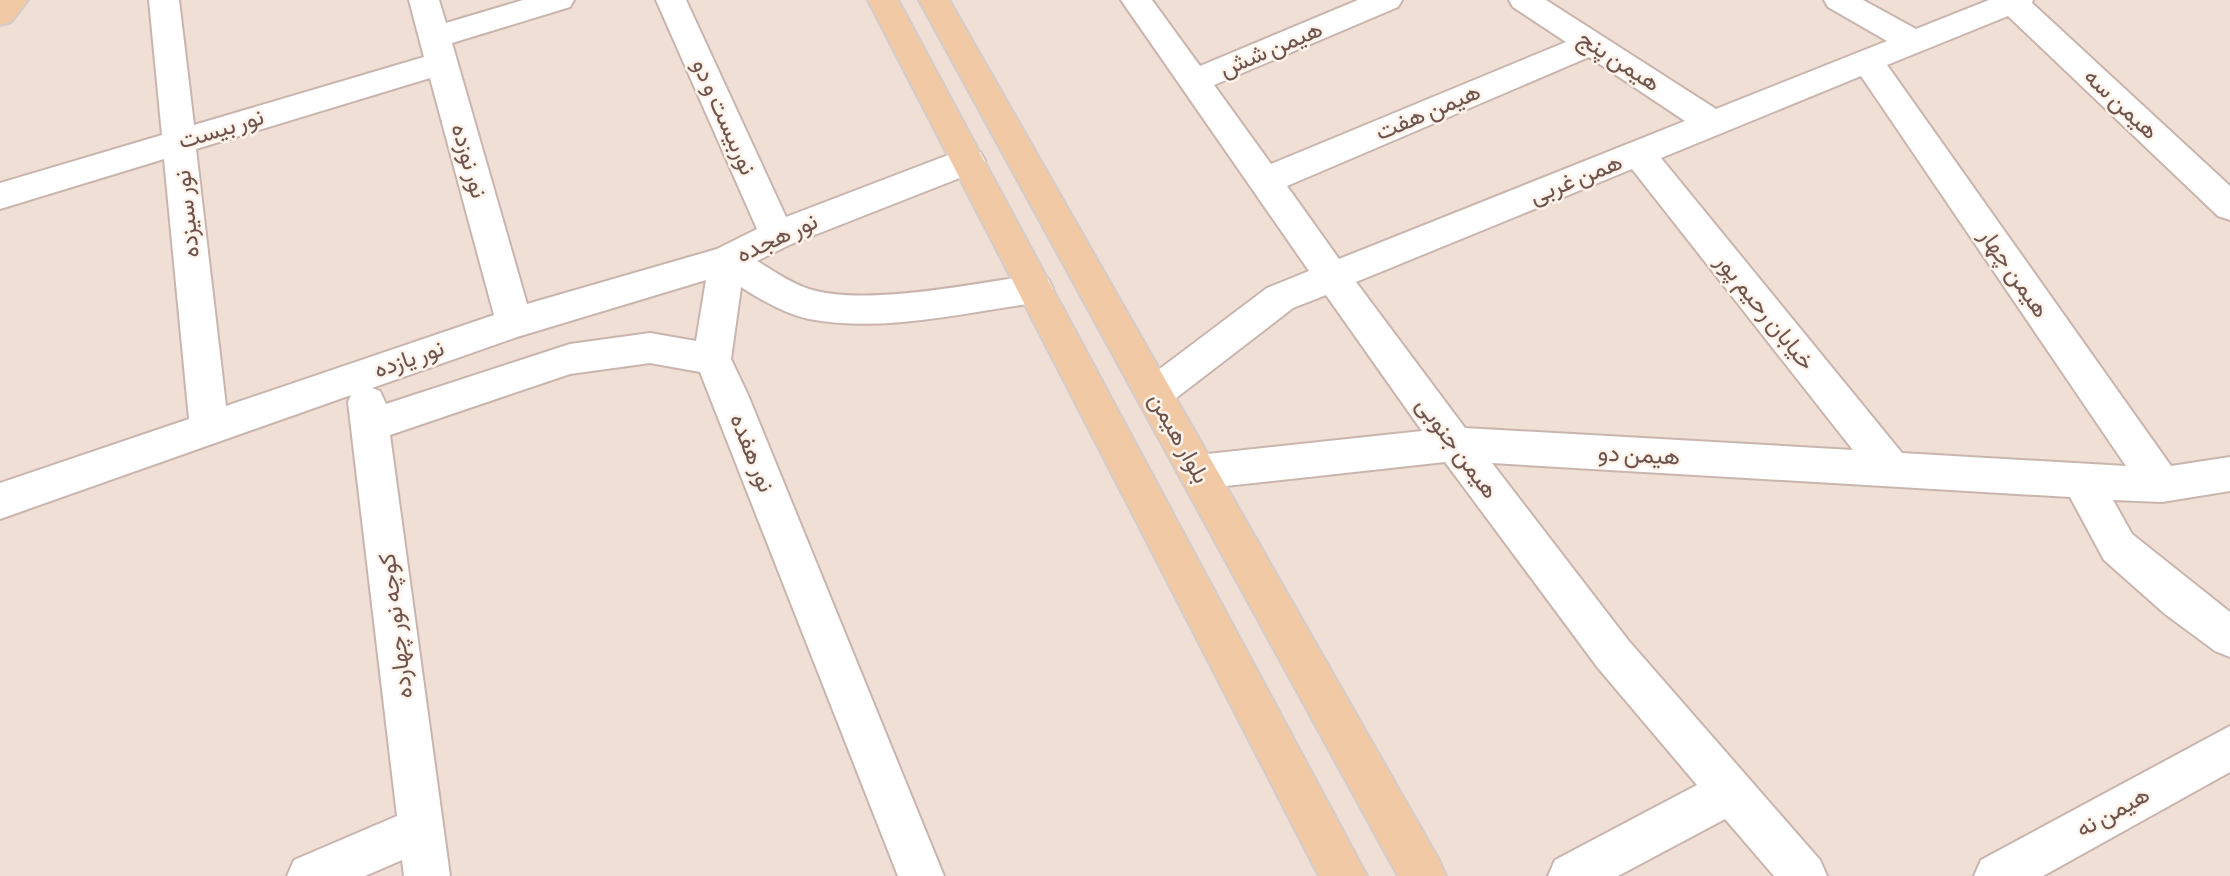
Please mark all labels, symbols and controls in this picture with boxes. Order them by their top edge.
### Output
street label: هیمن شش [1215,14,1327,84]
street label: هیمن پنج [1571,24,1666,100]
street label: نوربیست و دو [686,54,762,180]
street label: هیمن سه [2078,62,2164,146]
street label: هیمن هفت [1371,77,1485,147]
street label: نور بیست [175,102,267,156]
street label: نور نوزده [445,120,493,202]
street label: همن غربی [1525,147,1627,211]
street label: نور سیزده [168,169,206,259]
street label: نور هجده [732,207,822,269]
street label: هیمن چهار [1971,222,2055,324]
street label: خیابان رحیم پور [1708,247,1821,377]
street label: نور یازده [370,334,448,384]
street label: بلوار هیمن [1142,387,1216,489]
street label: هیمن جنوبی [1409,391,1505,505]
street label: نور هفده [723,410,781,496]
street label: هیمن دو [1597,438,1681,472]
street label: کوچه نور چهارده [373,551,420,700]
street label: هیمن نه [2071,780,2155,844]

